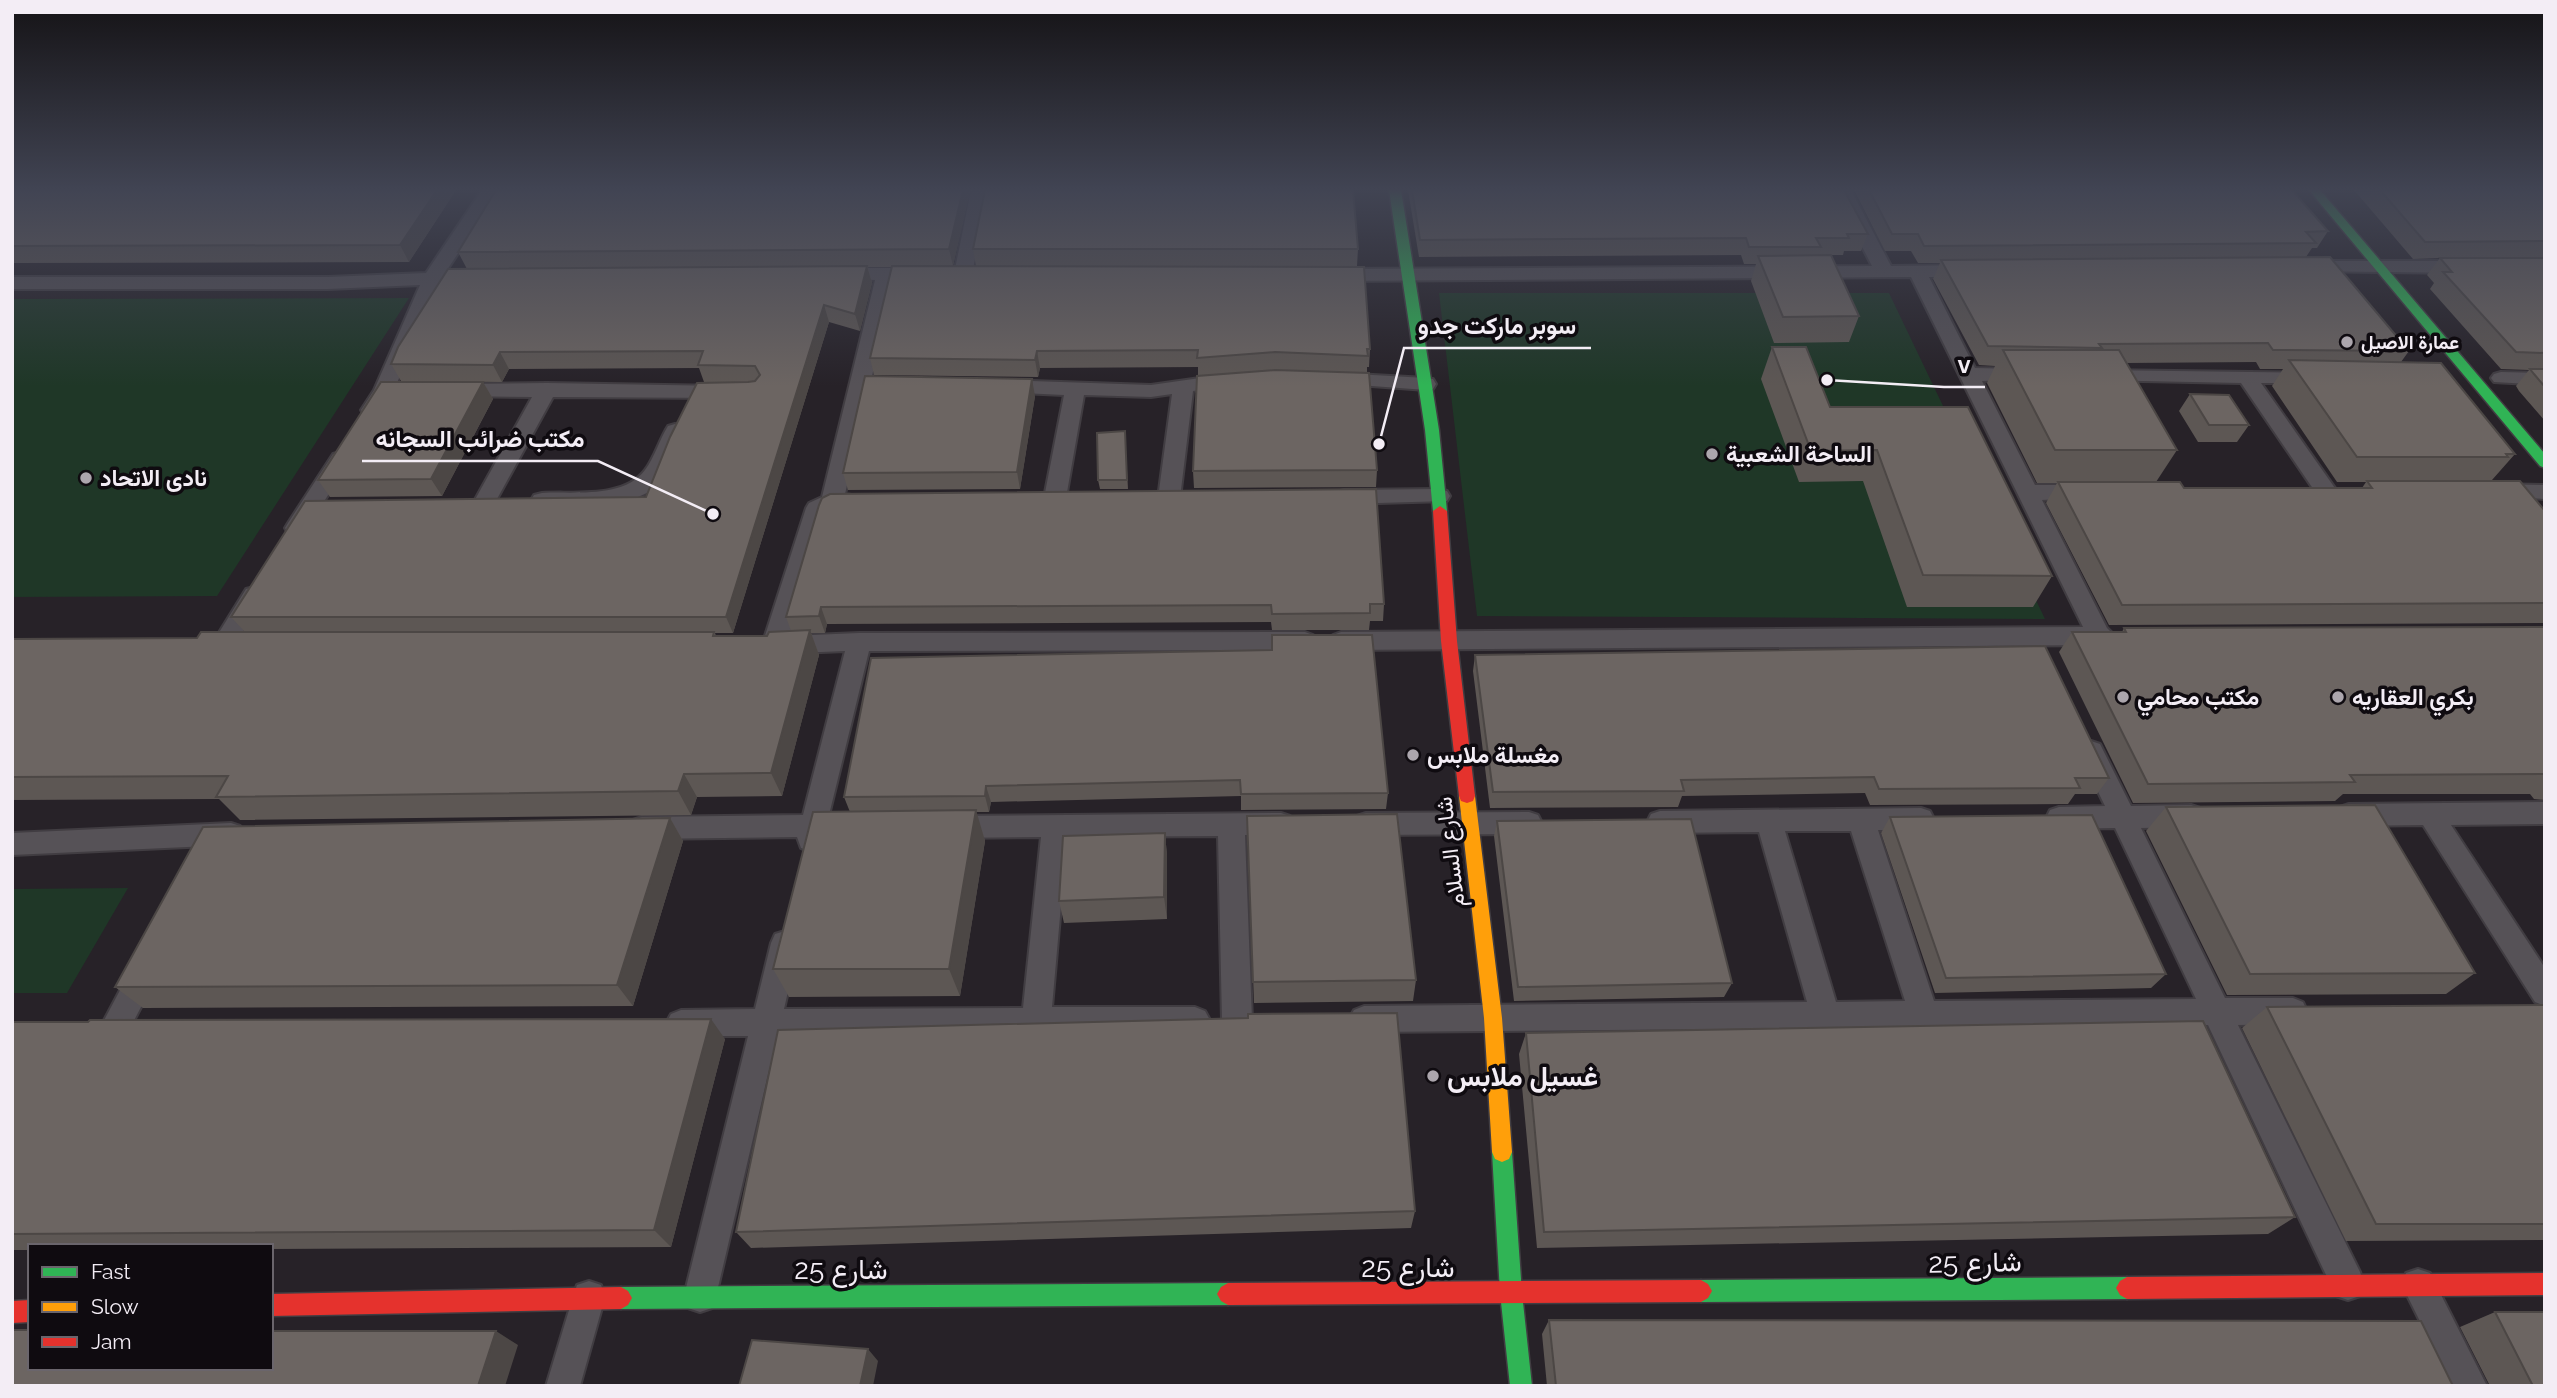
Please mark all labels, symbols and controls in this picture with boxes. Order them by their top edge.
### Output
callout: سوبر ماركت جدو [1404,303,1591,348]
text: سوبر ماركت جدو [1418,311,1576,341]
place label: عمارة الاصيل [2361,331,2459,355]
marker: عمارة الاصيل [2339,334,2355,350]
callout: v [1944,342,1985,387]
text: v [1957,350,1971,379]
callout: مكتب ضرائب السجانه [362,416,598,461]
text: مكتب ضرائب السجانه [376,424,584,454]
place label: الساحة الشعبية [1726,440,1872,468]
marker: الساحة الشعبية [1704,446,1720,462]
place label: نادى الاتحاد [100,464,207,492]
marker: نادى الاتحاد [78,470,94,486]
place label: مكتب محامي [2137,683,2259,717]
place label: بكري العقاريه [2352,683,2474,716]
marker: مكتب محامي [2115,689,2131,705]
marker: بكري العقاريه [2330,689,2346,705]
place label: مغسلة ملابس [1427,741,1559,769]
marker: مغسلة ملابس [1405,747,1421,763]
street label: شارع السلام [1429,795,1473,909]
place label: غسيل ملابس [1447,1060,1598,1093]
marker: غسيل ملابس [1425,1068,1441,1084]
legend [28,1244,273,1370]
street label: شارع 25 [1928,1245,2022,1282]
street label: شارع 25 [1361,1251,1455,1286]
street label: شارع 25 [794,1253,888,1288]
text: Fast [91,1259,131,1284]
text: Slow [91,1294,139,1319]
text: Jam [91,1329,132,1354]

